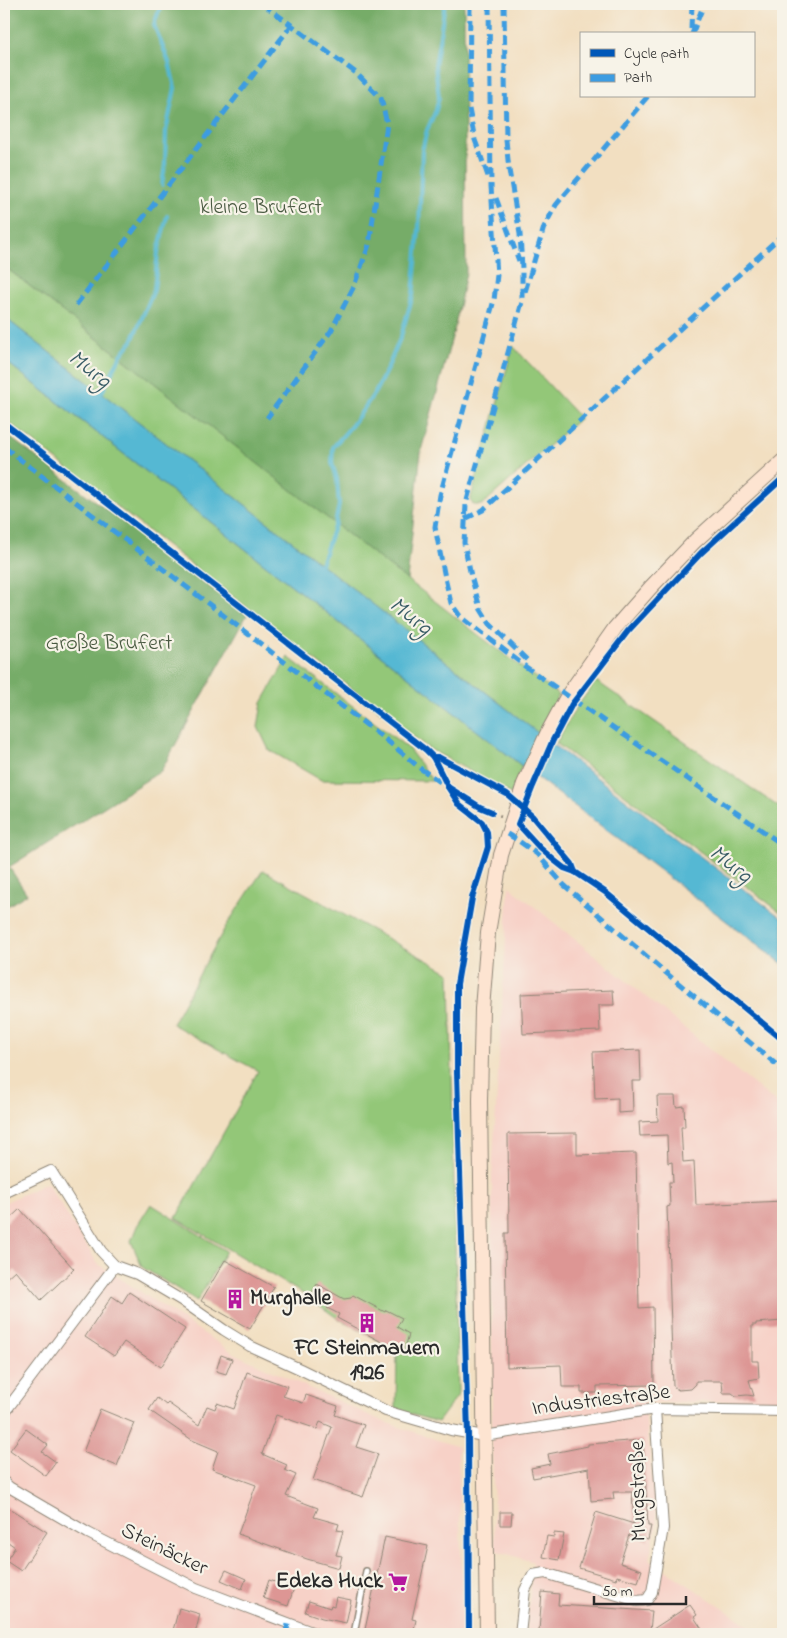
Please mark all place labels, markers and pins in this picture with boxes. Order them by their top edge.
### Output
place label: Murghalle [250,1283,332,1316]
building icon: Murghalle [224,1288,246,1310]
building icon: FC Steinmauern 1926 [356,1312,378,1334]
place label: FC Steinmauern 1926 [293,1333,440,1390]
place label: Edeka Huck [276,1566,384,1598]
supermarket icon: Edeka Huck [387,1571,409,1593]

